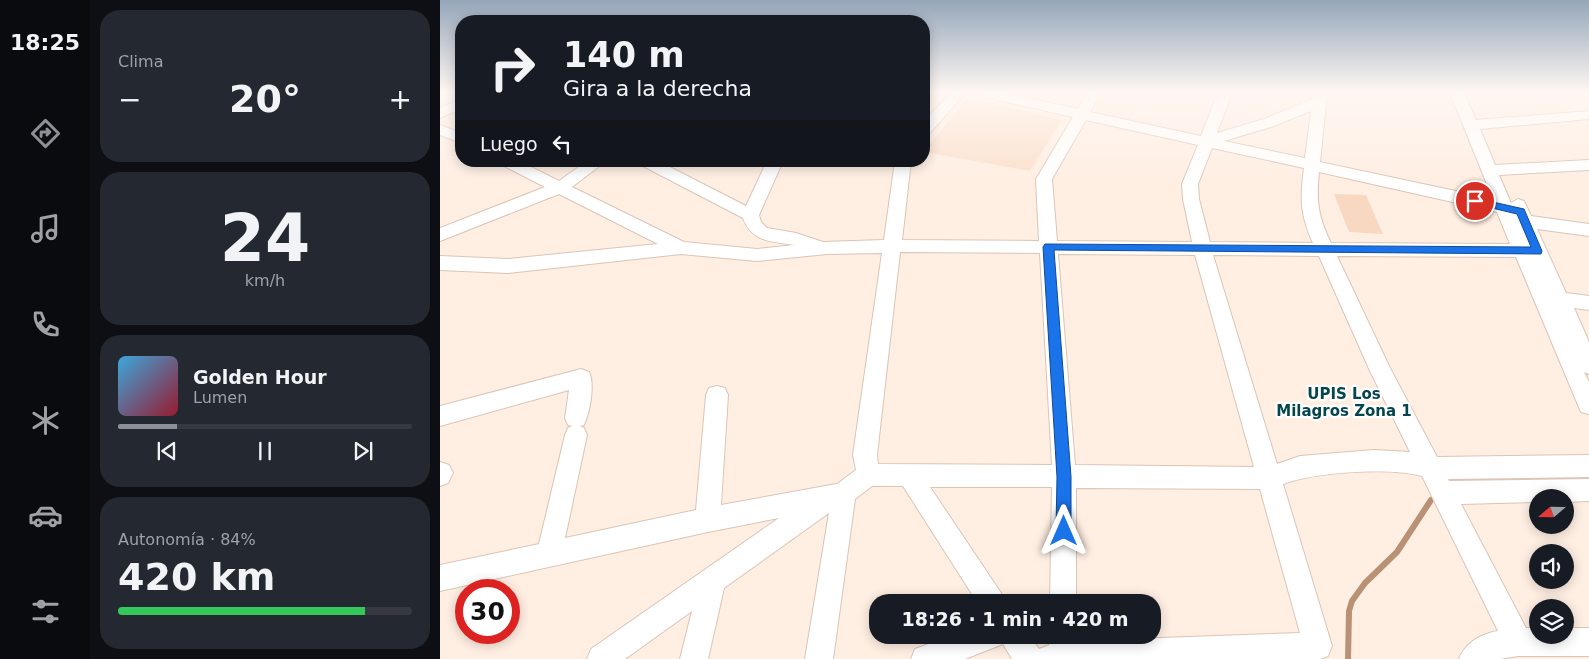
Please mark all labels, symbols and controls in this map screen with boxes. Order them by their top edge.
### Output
text: 18:25 [10,30,80,55]
icon: right [480,35,545,100]
text: 140 m [563,35,685,75]
text: Clima [118,52,163,71]
text: Gira a la derecha [563,76,752,101]
text: 20° [229,77,301,121]
text: − [118,83,141,116]
text: + [389,83,412,116]
icon: directions [28,116,63,151]
icon: left [548,130,576,158]
text: Luego [480,133,538,155]
pin [1454,180,1496,222]
icon: arrive [1461,187,1489,215]
text: 24 [220,201,310,276]
icon: music [28,211,63,246]
text: km/h [245,271,285,290]
icon: phone [28,307,63,342]
text: Golden Hour [193,366,327,388]
district label: UPIS Los Milagros Zona 1 [1276,385,1412,420]
text: Lumen [193,388,247,407]
icon: climate [28,403,63,438]
icon: previous [153,437,181,465]
icon: pause [251,437,279,465]
icon: next [349,437,377,465]
north arrow [1529,489,1574,534]
map controls [1529,489,1574,644]
icon: car [28,498,63,533]
position arrow [1037,504,1089,556]
text: Autonomía · 84% [118,530,256,549]
button: sound [1529,544,1574,589]
text: 420 km [118,555,275,599]
speed limit sign: 30 [455,579,520,644]
icon: filters [28,594,63,629]
button: layers [1529,599,1574,644]
text: 18:26 · 1 min · 420 m [901,608,1129,630]

